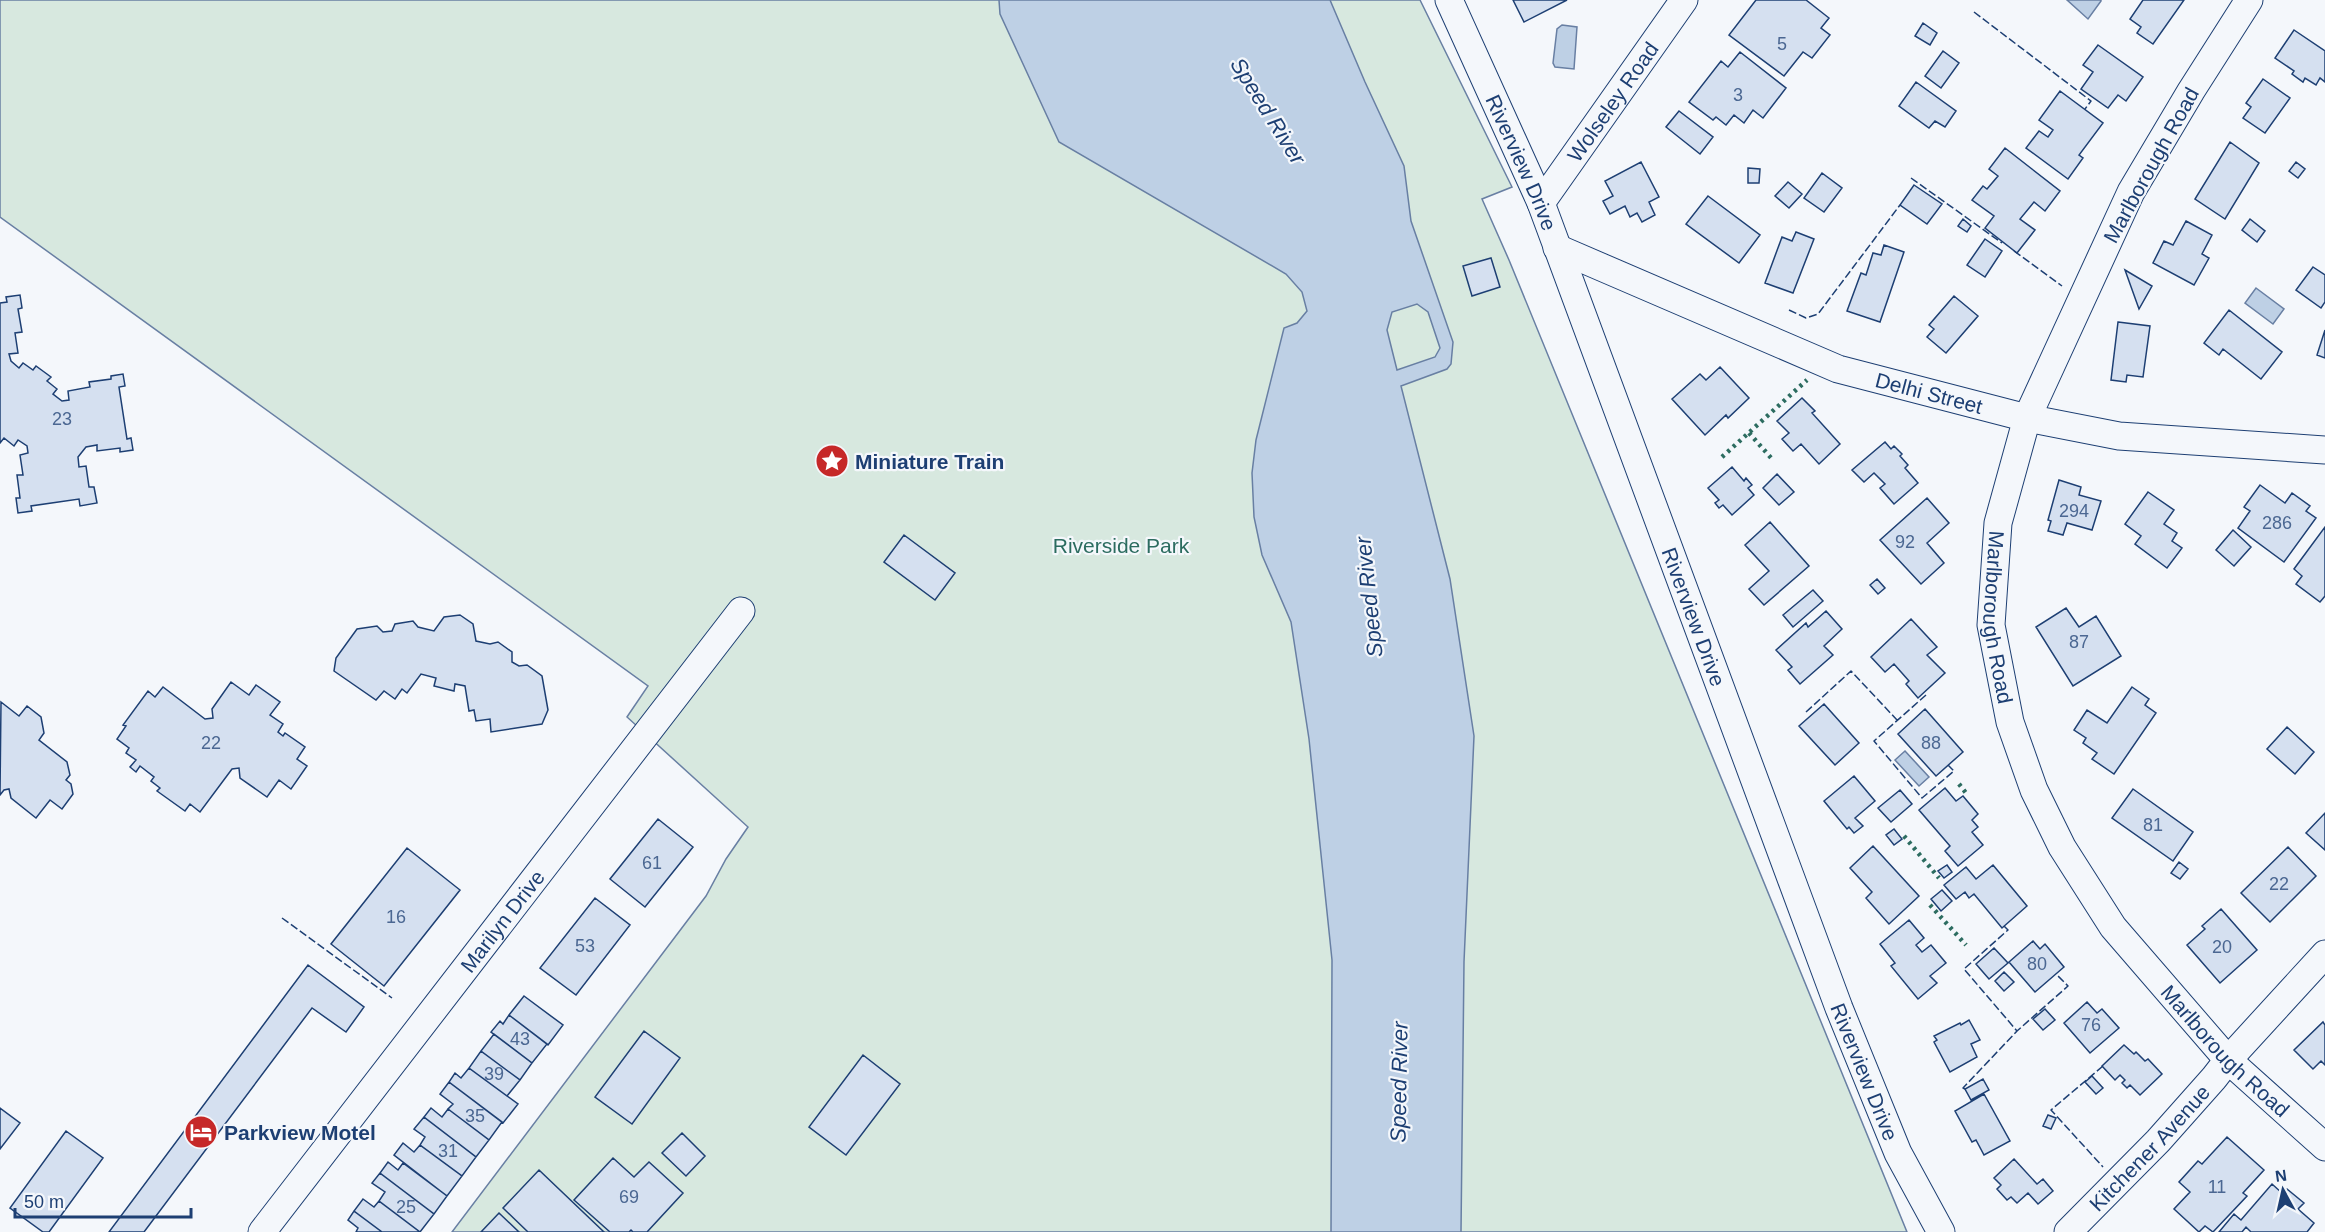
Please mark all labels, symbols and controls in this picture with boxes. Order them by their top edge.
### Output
house number: 5 [1777,34,1787,54]
street label: Wolseley Road [1562,37,1662,166]
water label: Speed River [1225,53,1312,170]
street label: Marlborough Road [2099,83,2203,247]
house number: 3 [1733,85,1743,105]
street label: Riverview Drive [1482,91,1562,233]
street label: Delhi Street [1873,368,1985,418]
house number: 23 [52,409,72,429]
place icon: Miniature Train [814,443,850,479]
place label: Miniature Train [855,450,1004,473]
house number: 294 [2059,501,2089,521]
house number: 286 [2262,513,2292,533]
street label: Marlborough Road [1980,530,2018,705]
house number: 92 [1895,532,1915,552]
park label: Riverside Park [1053,534,1190,557]
water label: Speed River [1350,534,1388,659]
street label: Riverview Drive [1658,544,1730,689]
house number: 87 [2069,632,2089,652]
house number: 22 [201,733,221,753]
house number: 88 [1921,733,1941,753]
house number: 81 [2143,815,2163,835]
house number: 61 [642,853,662,873]
street label: Marilyn Drive [455,865,549,976]
house number: 22 [2269,874,2289,894]
house number: 16 [386,907,406,927]
house number: 53 [575,936,595,956]
house number: 20 [2212,937,2232,957]
house number: 80 [2027,954,2047,974]
street label: Marlborough Road [2157,980,2294,1121]
street label: Riverview Drive [1827,1000,1903,1144]
house number: 76 [2081,1015,2101,1035]
water label: Speed River [1385,1020,1413,1143]
house number: 43 [510,1029,530,1049]
house number: 39 [484,1064,504,1084]
street label: Kitchener Avenue [2084,1080,2214,1215]
house number: 35 [465,1106,485,1126]
hotel icon: Parkview Motel [183,1114,219,1150]
place label: Parkview Motel [224,1121,376,1144]
house number: 31 [438,1141,458,1161]
north arrow [2253,1160,2313,1220]
text: N [2274,1166,2288,1185]
house number: 11 [2208,1177,2226,1197]
scale bar [15,1181,190,1219]
house number: 69 [619,1187,639,1207]
text: 50 m [24,1192,64,1212]
house number: 25 [396,1197,416,1217]

